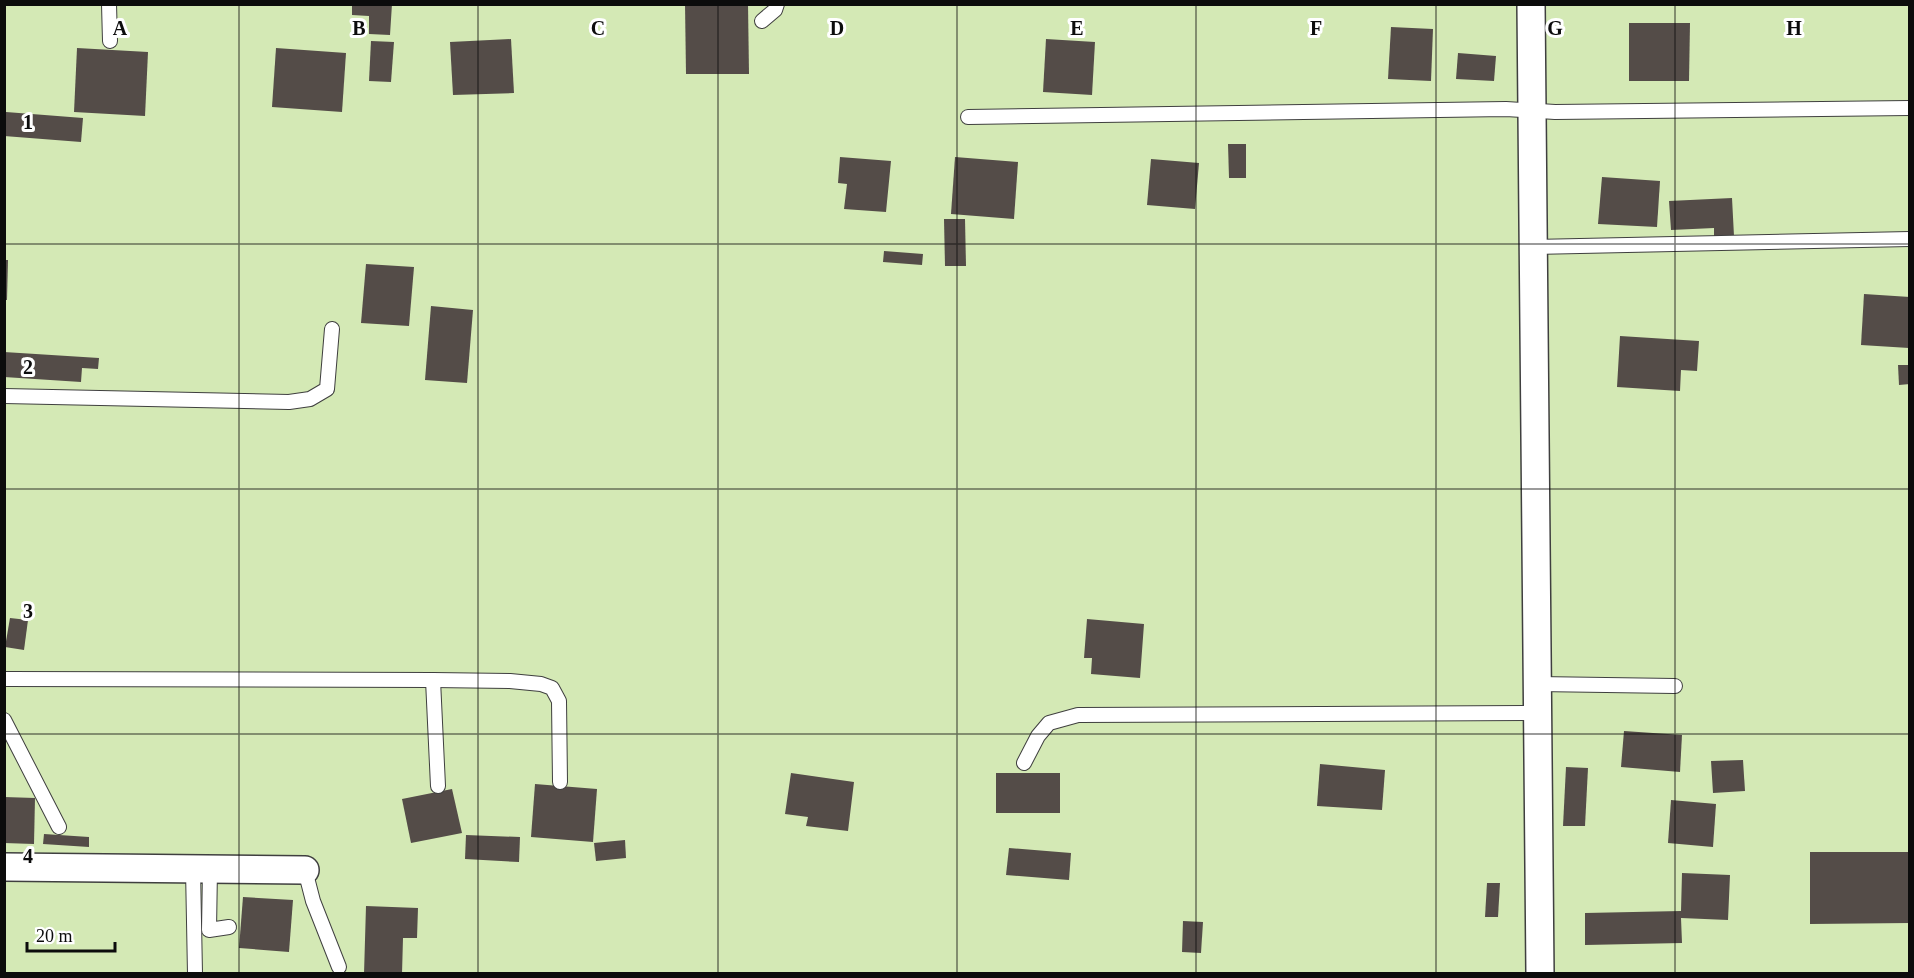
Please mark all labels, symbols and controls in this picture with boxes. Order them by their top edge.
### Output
text: A [113,17,128,39]
text: B [352,17,366,39]
text: C [591,17,605,39]
text: D [830,17,844,39]
text: E [1070,17,1084,39]
text: F [1310,17,1322,39]
text: G [1547,17,1563,39]
text: H [1786,17,1802,39]
text: 1 [23,111,33,133]
text: 2 [23,356,33,378]
text: 3 [23,600,33,622]
text: 4 [23,845,33,867]
scale bar [27,915,116,953]
text: 20 m [36,926,73,946]

